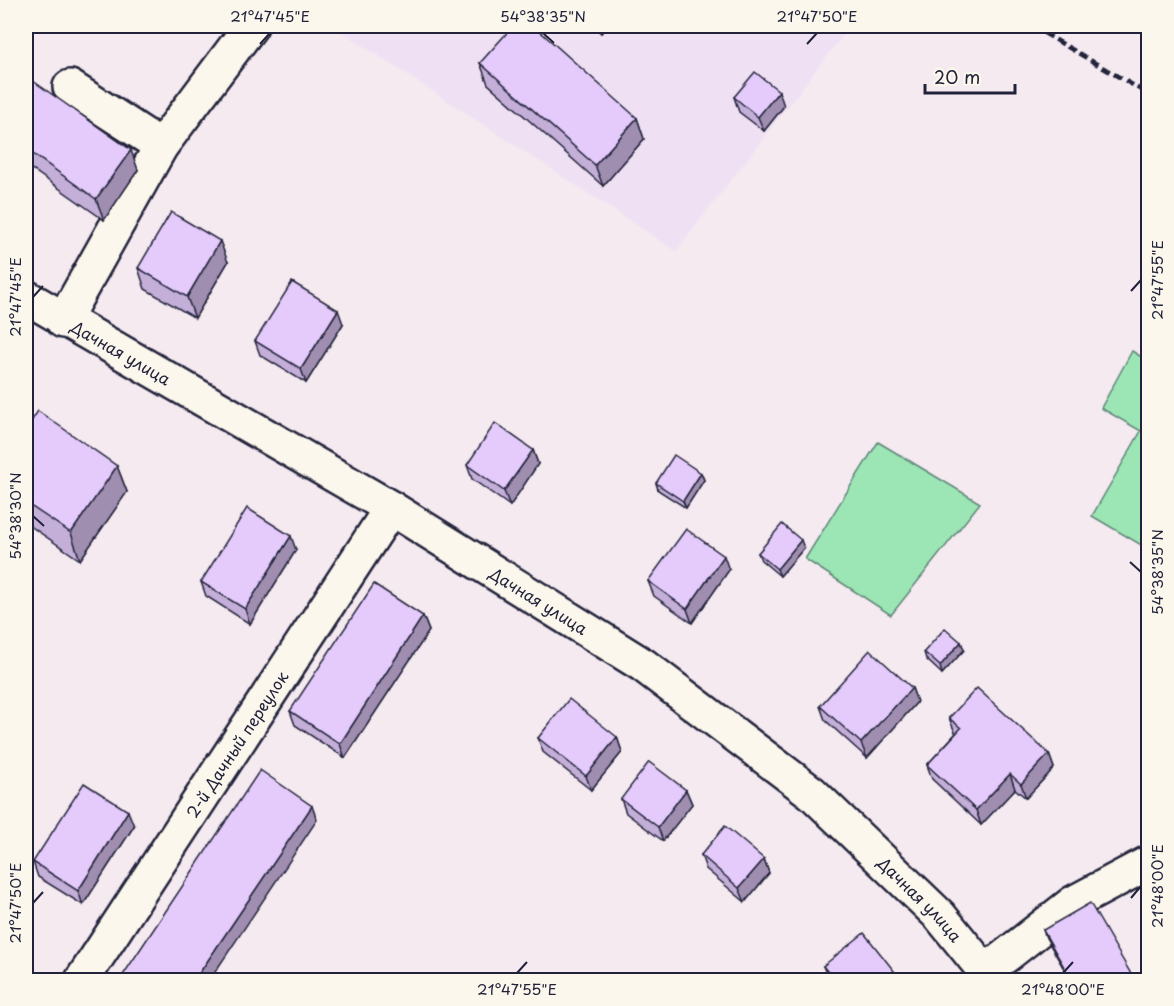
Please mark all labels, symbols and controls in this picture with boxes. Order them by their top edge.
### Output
text: 21°47'45"E [230,4,310,27]
text: 54°38'35"N [500,4,586,27]
text: 21°47'50"E [777,4,857,27]
scale bar [925,57,1015,95]
text: 20 m [934,63,980,90]
text: 21°47'55"E [1145,240,1168,320]
text: 21°47'45"E [3,257,26,337]
street label: Дачная улица [66,313,176,390]
text: 54°38'30"N [3,472,26,560]
text: 54°38'35"N [1145,529,1168,615]
street label: Дачная улица [484,560,593,640]
street label: 2-й Дачный переулок [180,666,294,822]
text: 21°48'00"E [1145,844,1168,928]
street label: Дачная улица [872,850,968,947]
text: 21°47'50"E [3,863,26,943]
text: 21°47'55"E [477,977,557,1000]
text: 21°48'00"E [1021,977,1105,1000]

